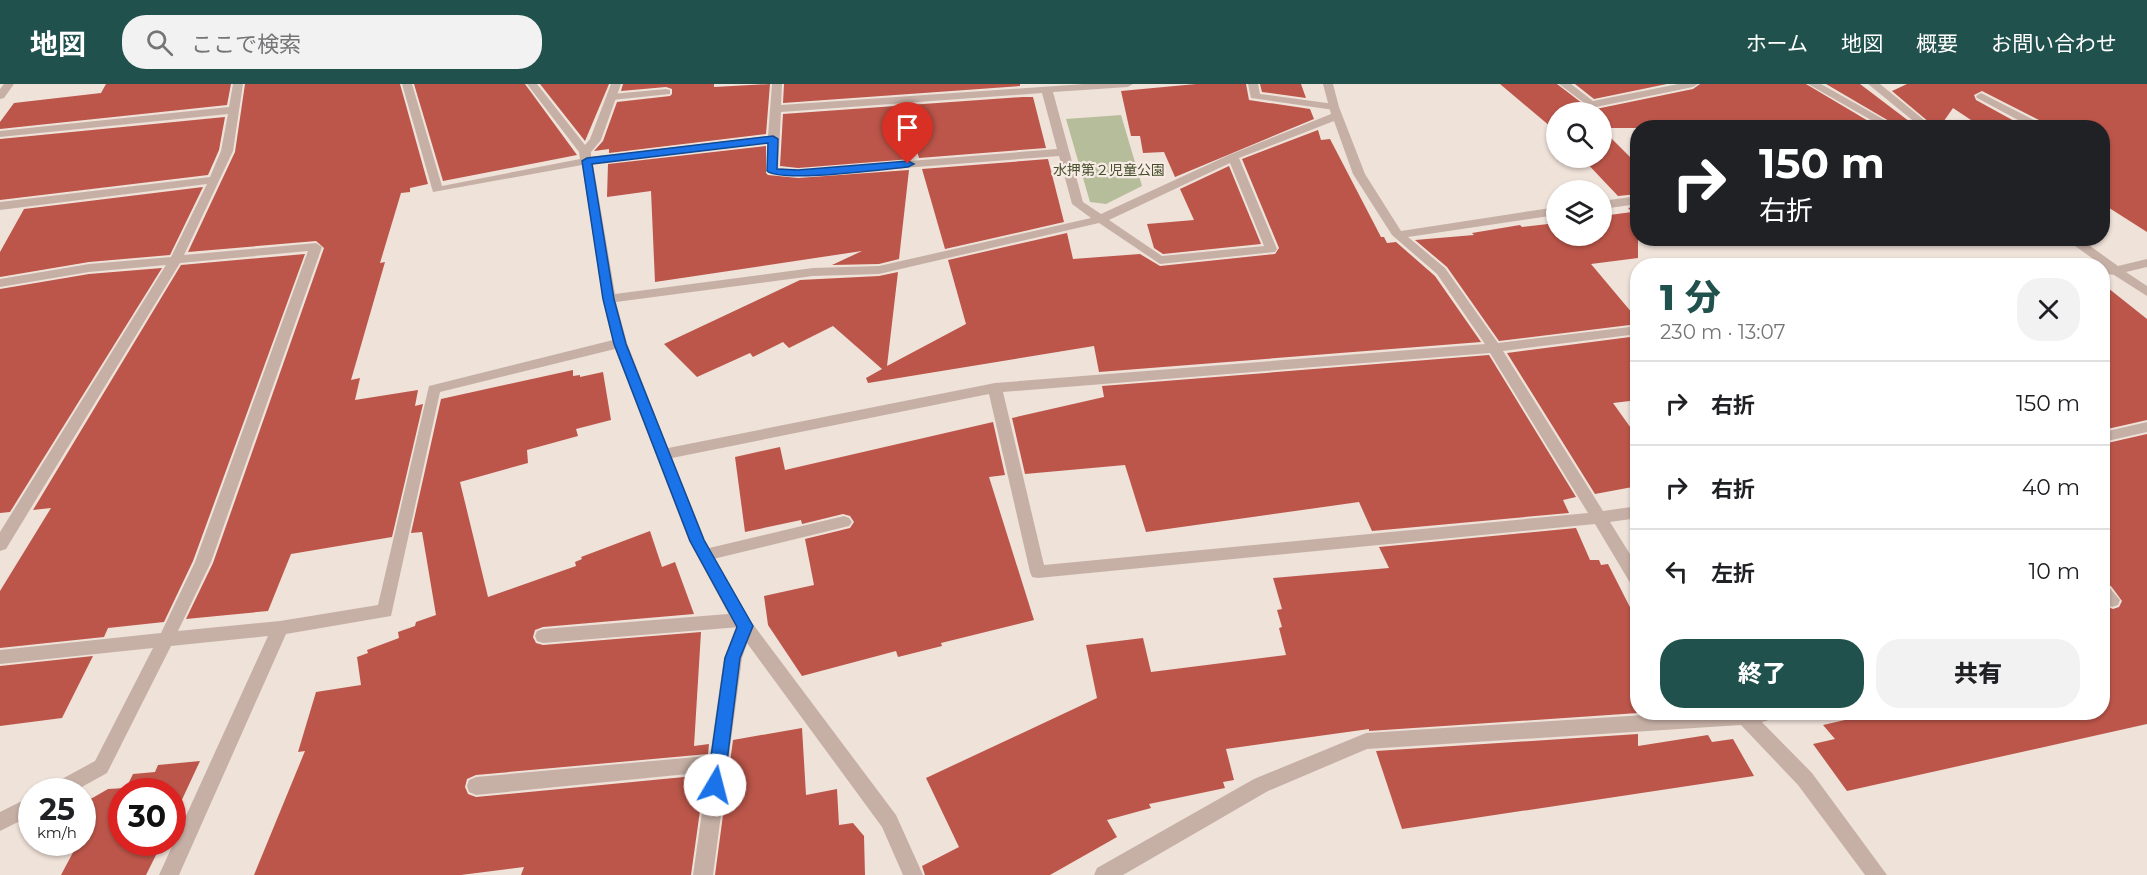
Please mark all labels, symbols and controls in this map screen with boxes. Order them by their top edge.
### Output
search box [122,15,542,69]
icon: search [143,26,176,59]
text: 地図 [30,27,86,61]
text: ここで検索 [191,31,301,58]
text: ホーム [1746,31,1808,56]
text: 地図 [1841,31,1883,56]
text: 概要 [1916,31,1958,56]
text: お問い合わせ [1991,31,2117,56]
pin [882,102,933,164]
map controls [1546,102,1612,246]
button: search [1546,102,1612,168]
icon: arrive [891,111,924,144]
text: 150 m [1759,137,1885,189]
icon: right [1660,144,1738,222]
park label: 水押第２児童公園 [1053,161,1165,179]
button: layers [1546,180,1612,246]
text: 右折 [1759,194,1813,227]
text: 1 分 [1660,275,1721,319]
button: close [2017,278,2080,341]
text: 230 m · 13:07 [1660,320,1785,344]
icon: right [1660,387,1693,420]
text: 150 m [2016,390,2080,417]
text: 右折 [1711,392,1755,419]
icon: right [1660,471,1693,504]
text: 40 m [2022,474,2080,501]
text: 右折 [1711,476,1755,503]
icon: left [1660,555,1693,588]
text: 10 m [2028,558,2080,585]
text: 左折 [1711,560,1755,587]
button: 終了 [1660,639,1864,708]
button: 共有 [1876,639,2080,708]
position arrow [683,753,747,817]
speed limit sign: 30 [108,778,186,856]
text: 25 [39,791,75,828]
text: km/h [37,823,77,842]

